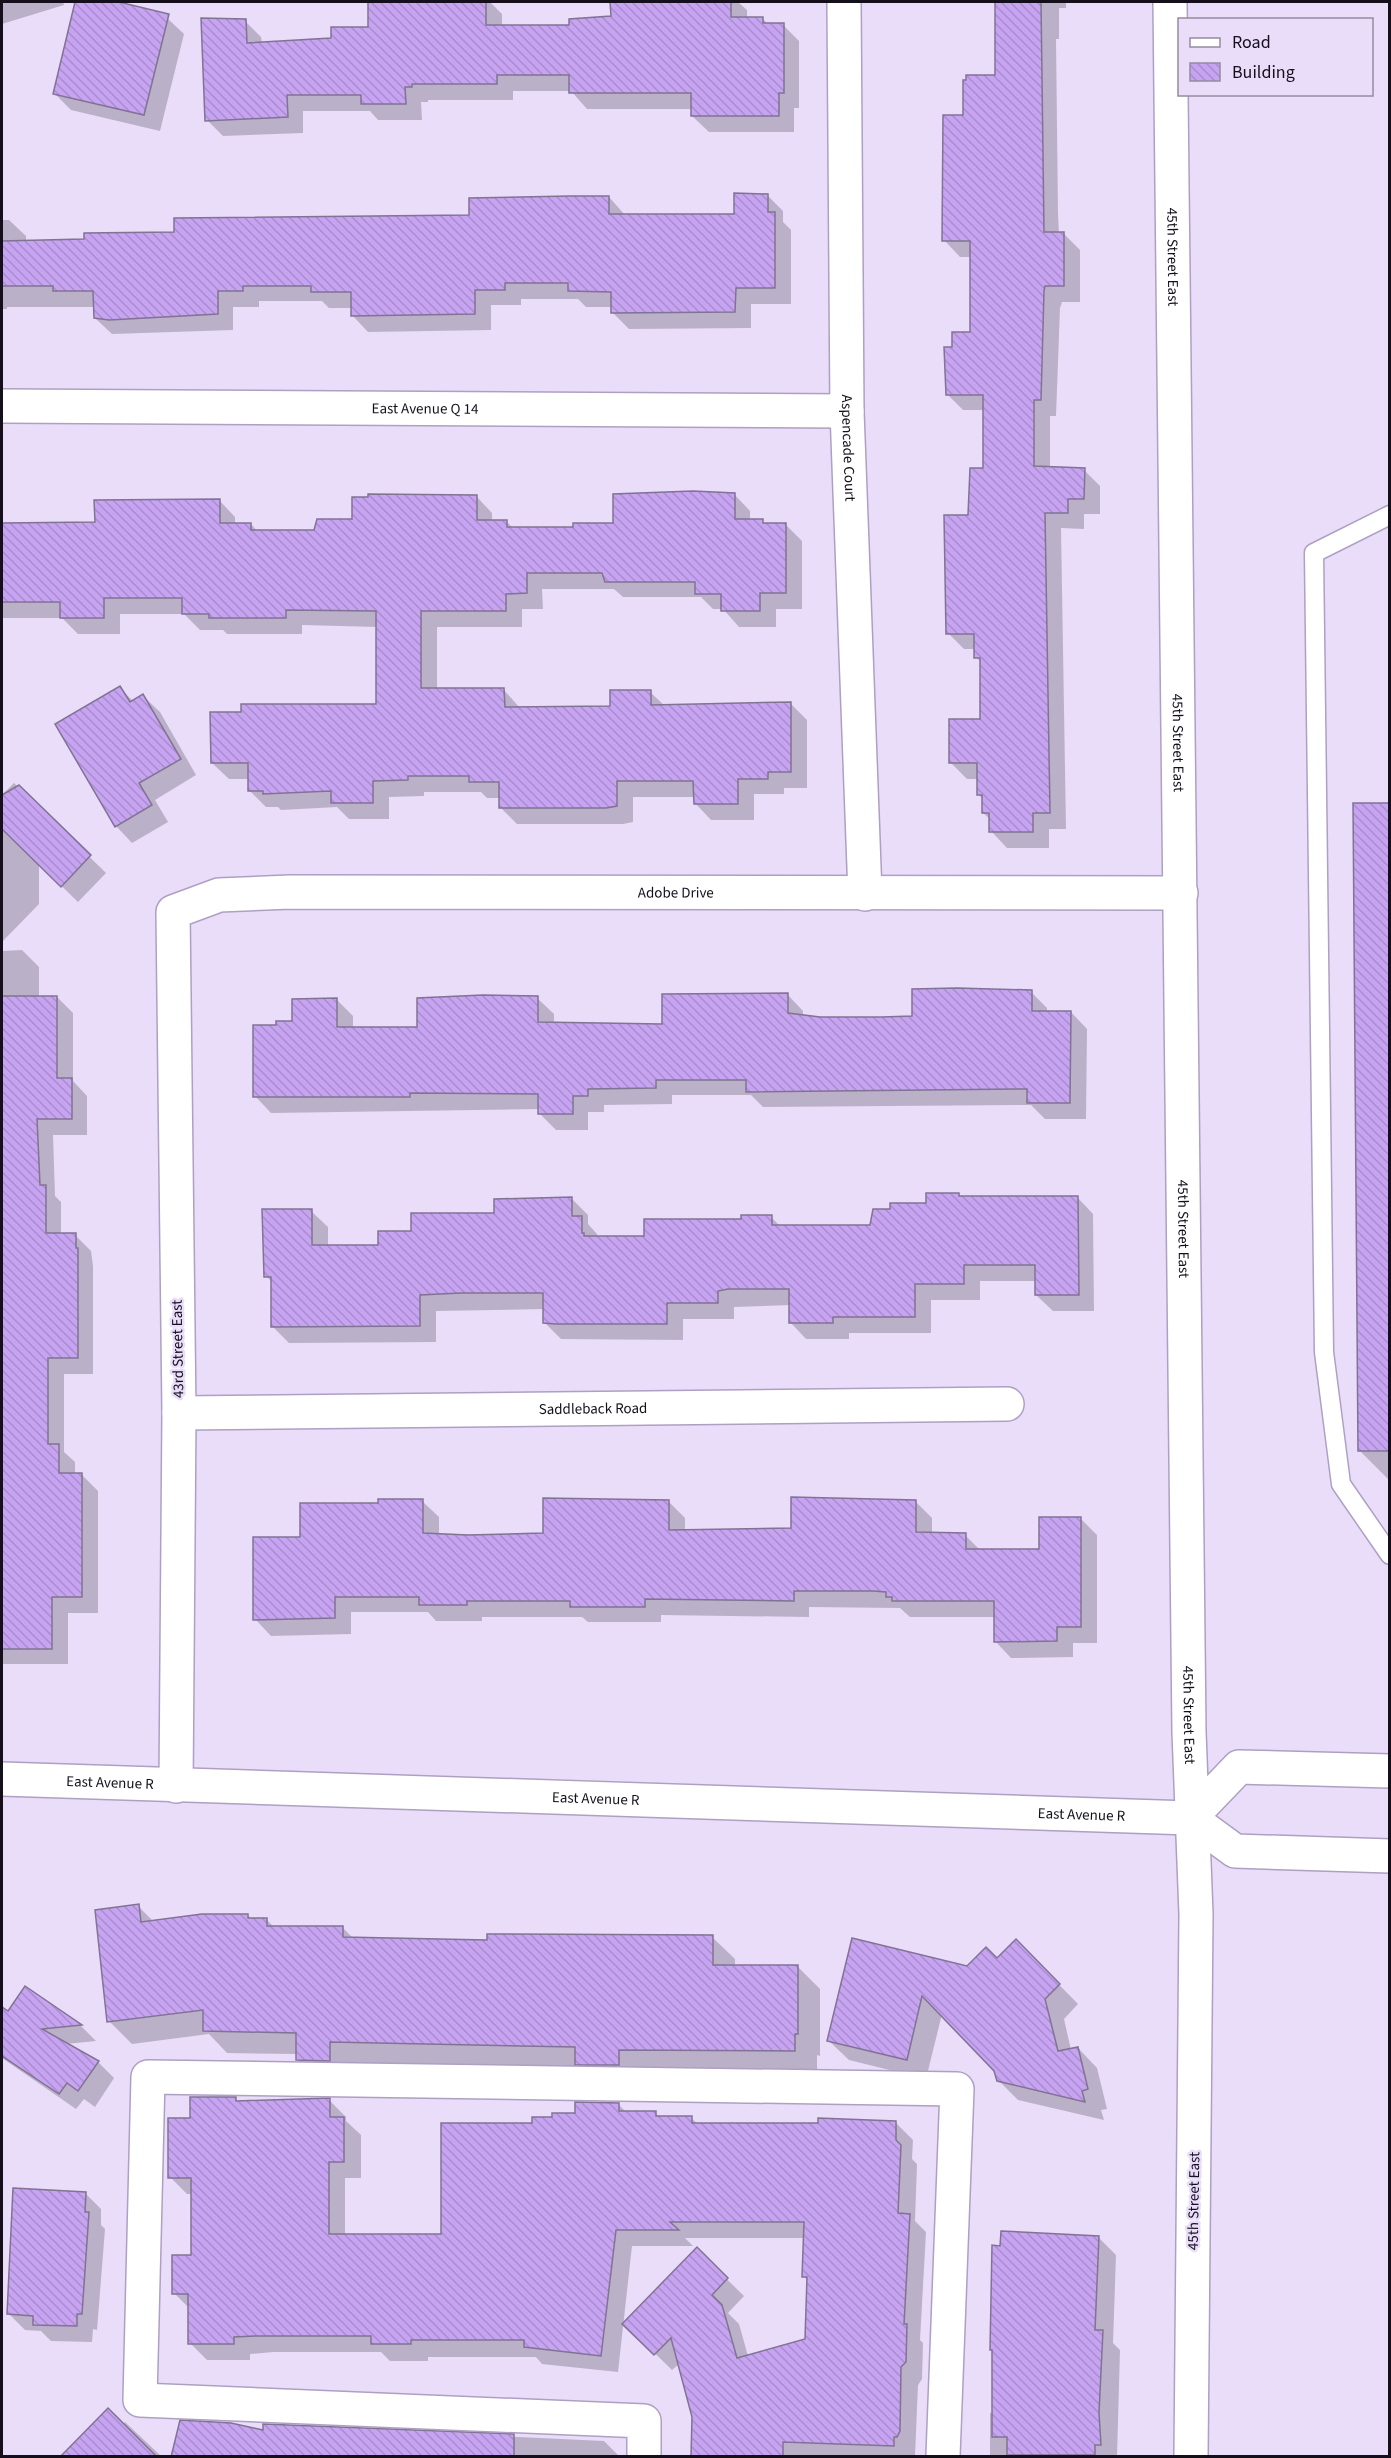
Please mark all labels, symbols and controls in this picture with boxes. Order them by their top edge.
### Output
legend [1178,18,1373,96]
text: Road [1232,30,1271,55]
text: Building [1232,60,1295,85]
street label: 45th Street East [1162,208,1184,306]
street label: Aspencade Court [836,394,861,502]
street label: East Avenue Q 14 [372,398,479,419]
street label: 45th Street East [1167,694,1189,792]
street label: Adobe Drive [638,882,714,903]
street label: 45th Street East [1172,1180,1195,1278]
street label: 43rd Street East [167,1300,189,1398]
street label: Saddleback Road [539,1397,647,1420]
street label: 45th Street East [1178,1666,1201,1764]
street label: East Avenue R [66,1771,154,1794]
street label: East Avenue R [552,1787,640,1810]
street label: East Avenue R [1037,1803,1126,1826]
street label: 45th Street East [1183,2152,1205,2250]

